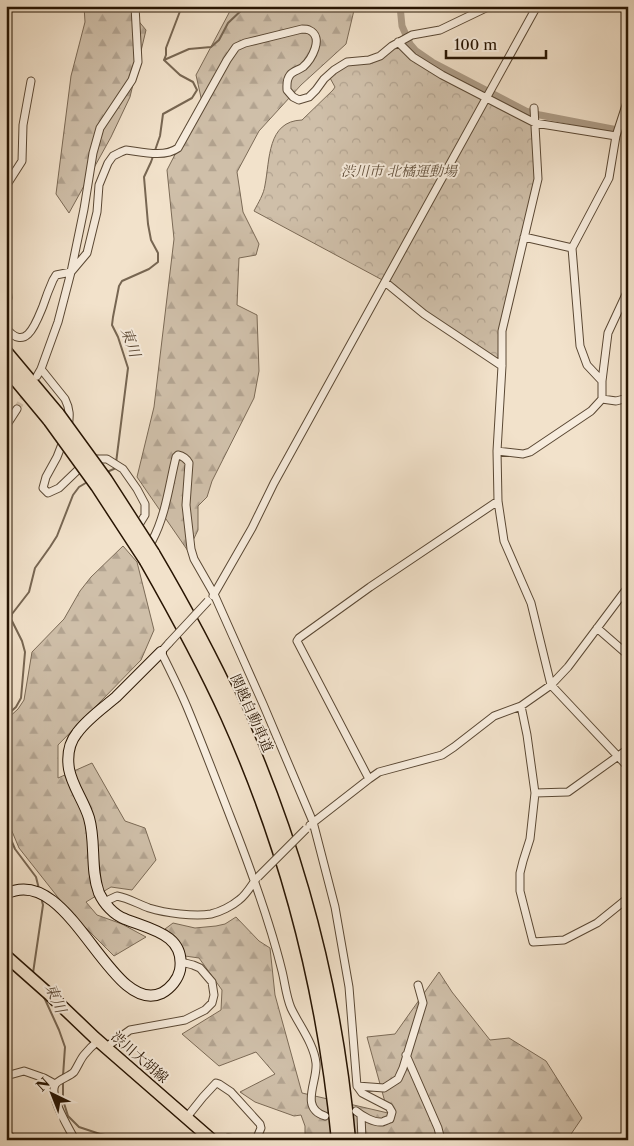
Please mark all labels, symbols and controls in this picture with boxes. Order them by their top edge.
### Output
scale bar [446,28,546,60]
text: 100 m [454,35,497,54]
park label: 渋川市 北橘運動場 [341,162,459,180]
water label: 東川 [117,325,146,361]
street label: 関越自動車道 [227,671,277,755]
water label: 東川 [41,980,71,1017]
street label: 渋川大胡線 [108,1027,172,1087]
north arrow [28,1068,78,1118]
text: N [33,1074,54,1095]

